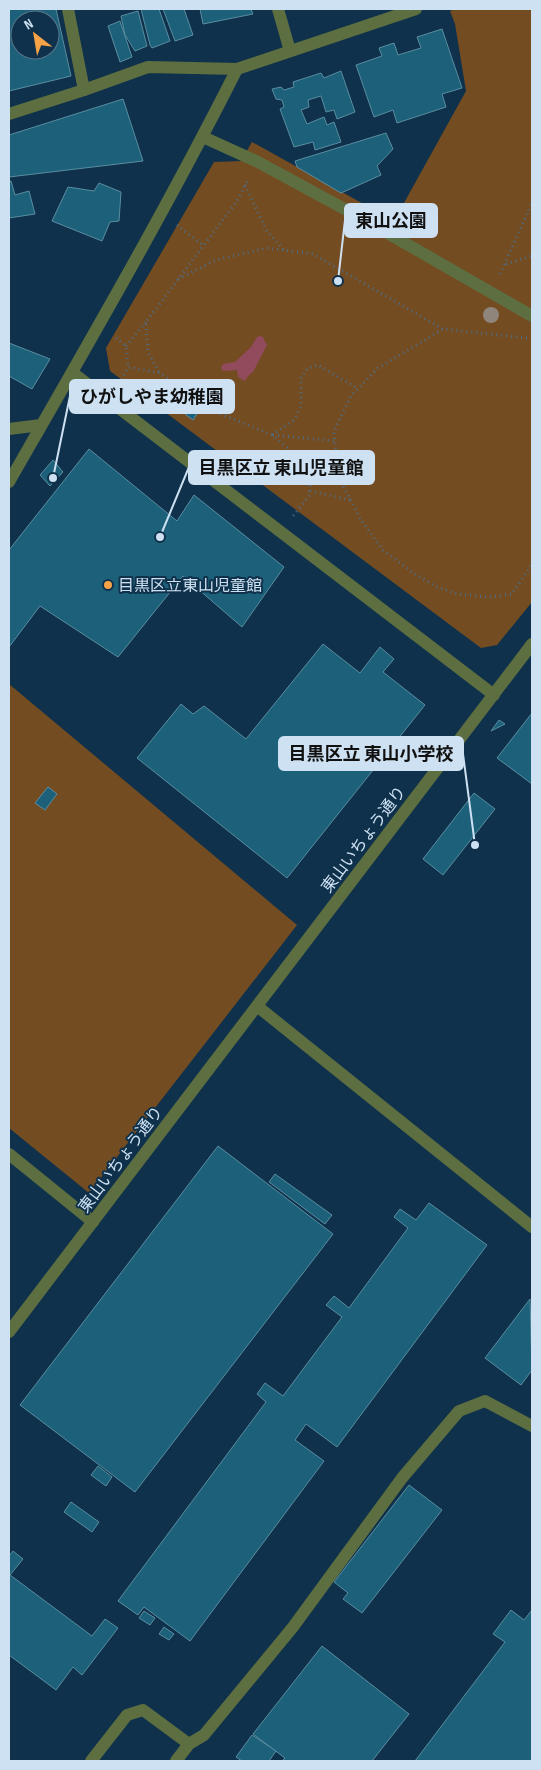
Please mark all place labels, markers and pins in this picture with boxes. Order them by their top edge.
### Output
callout: 東山公園 [345,204,437,237]
callout: ひがしやま幼稚園 [70,380,234,413]
callout: 目黒区立 東山児童館 [189,451,374,484]
place label: 目黒区立東山児童館 [118,577,262,596]
marker: 目黒区立東山児童館 [102,579,114,591]
callout: 目黒区立 東山小学校 [279,737,463,770]

